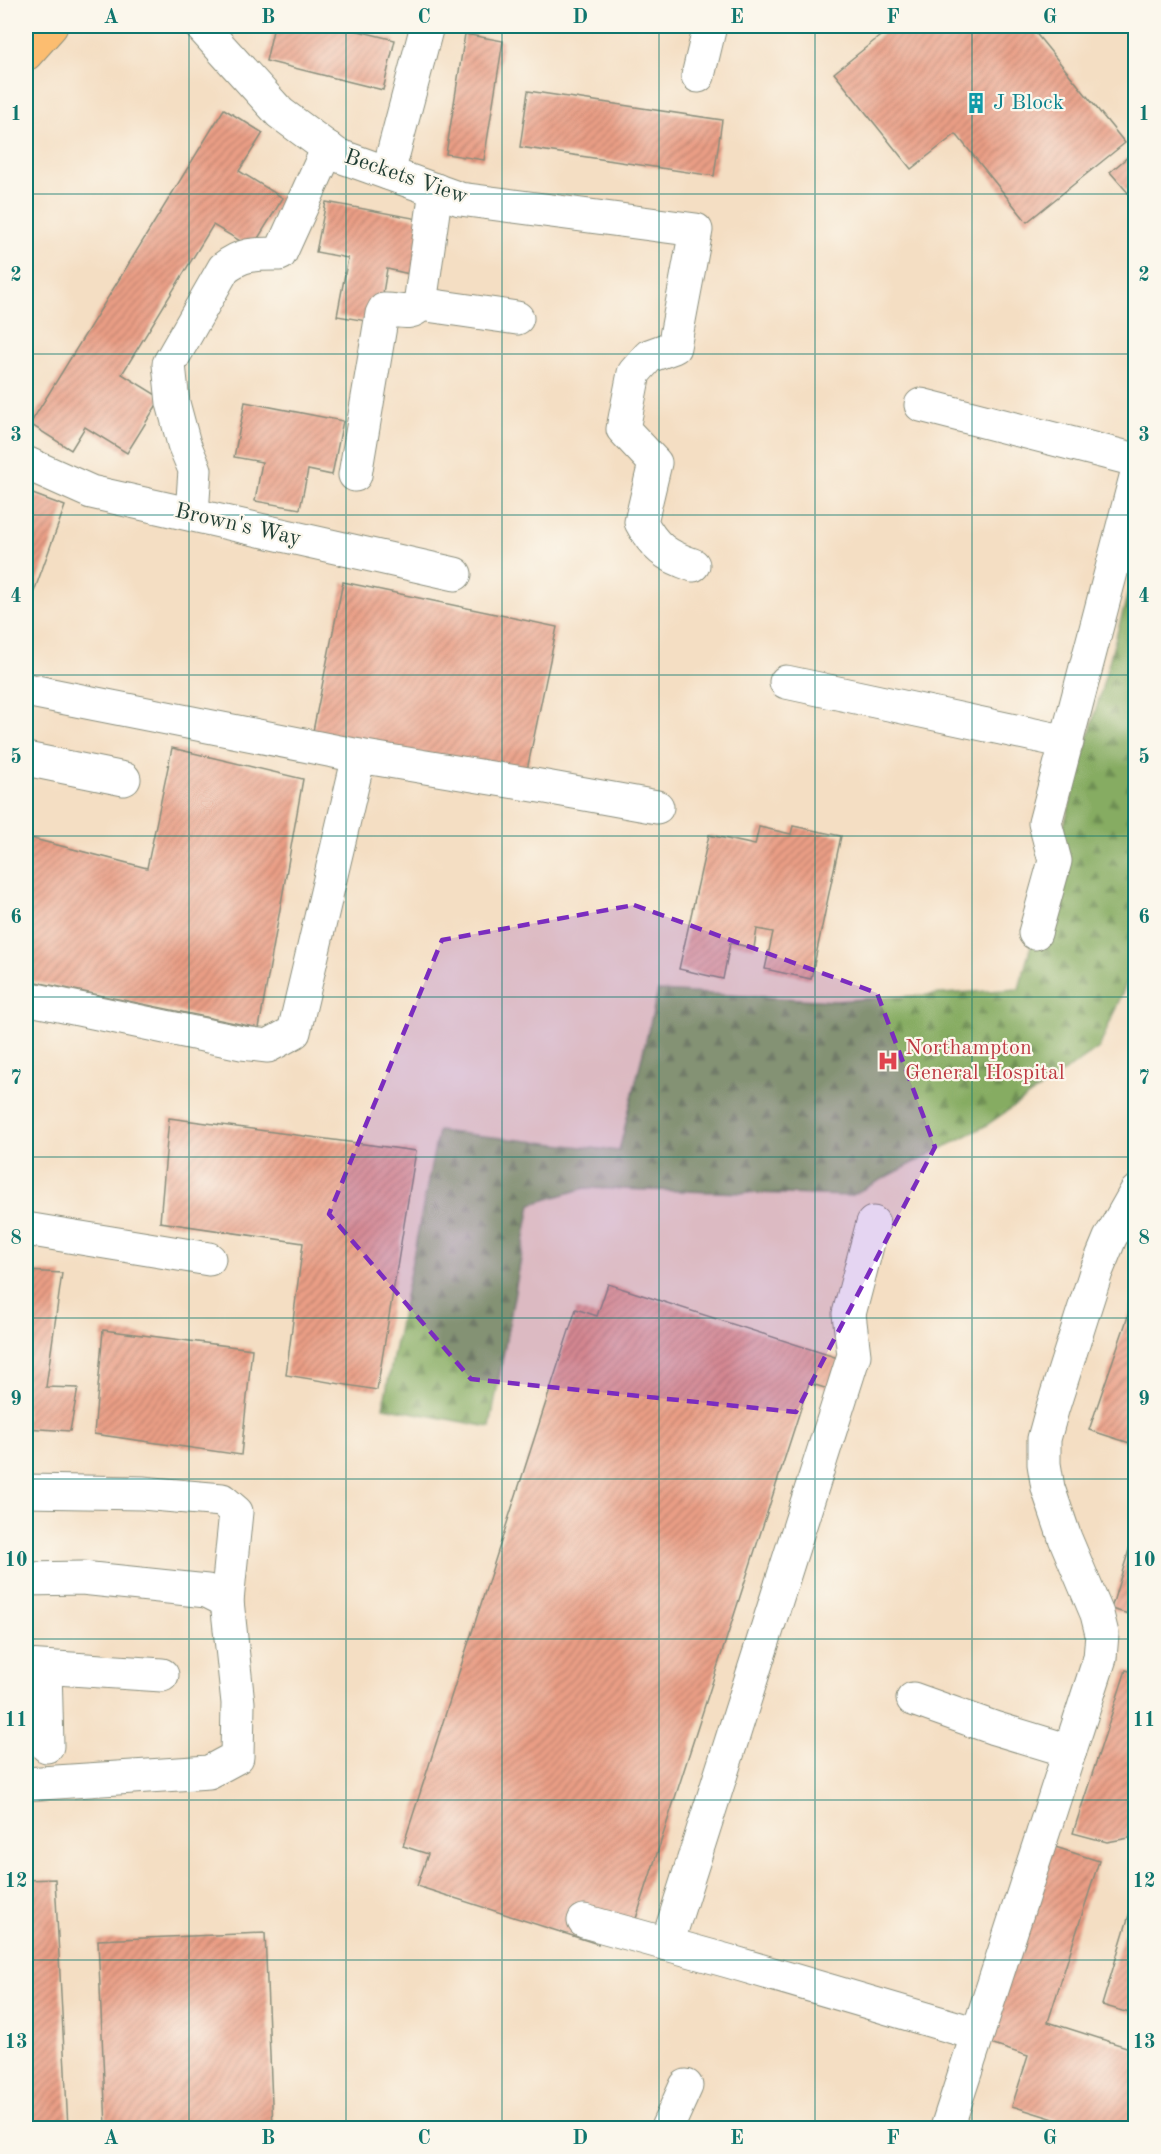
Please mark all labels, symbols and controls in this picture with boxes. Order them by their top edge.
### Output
text: A [103,8,119,28]
text: B [261,8,275,28]
text: C [417,8,431,28]
text: D [572,8,588,28]
text: E [730,8,744,28]
text: F [886,8,900,28]
text: G [1043,8,1057,28]
building icon: J Block [964,91,988,115]
place label: J Block [993,92,1064,114]
text: 1 [10,105,22,125]
text: 1 [1138,105,1150,125]
street label: Beckets View [341,146,471,208]
text: 2 [10,266,22,286]
text: 2 [1138,266,1150,286]
text: 3 [10,426,22,446]
text: 3 [1138,426,1150,446]
street label: Brown's Way [173,500,303,550]
text: 4 [10,587,22,607]
text: 4 [1138,587,1150,607]
text: 5 [10,747,22,768]
text: 5 [1138,747,1150,768]
text: 6 [10,908,22,928]
text: 6 [1138,908,1150,928]
place label: Northampton General Hospital [905,1037,1065,1084]
hospital icon: Northampton General Hospital [876,1049,900,1073]
text: 7 [10,1069,22,1089]
text: 7 [1138,1069,1150,1089]
text: 8 [10,1229,22,1249]
text: 8 [1138,1229,1150,1249]
text: 9 [10,1390,22,1410]
text: 9 [1138,1390,1150,1410]
text: 10 [4,1551,28,1571]
text: 10 [1132,1551,1156,1571]
text: 11 [4,1711,28,1731]
text: 11 [1132,1711,1156,1731]
text: 12 [4,1872,28,1892]
text: 12 [1132,1872,1156,1892]
text: 13 [4,2033,28,2053]
text: 13 [1132,2033,1156,2053]
text: A [103,2129,119,2149]
text: B [261,2129,275,2149]
text: C [417,2129,431,2149]
text: D [572,2129,588,2149]
text: E [730,2129,744,2149]
text: F [886,2129,900,2149]
text: G [1043,2129,1057,2149]

